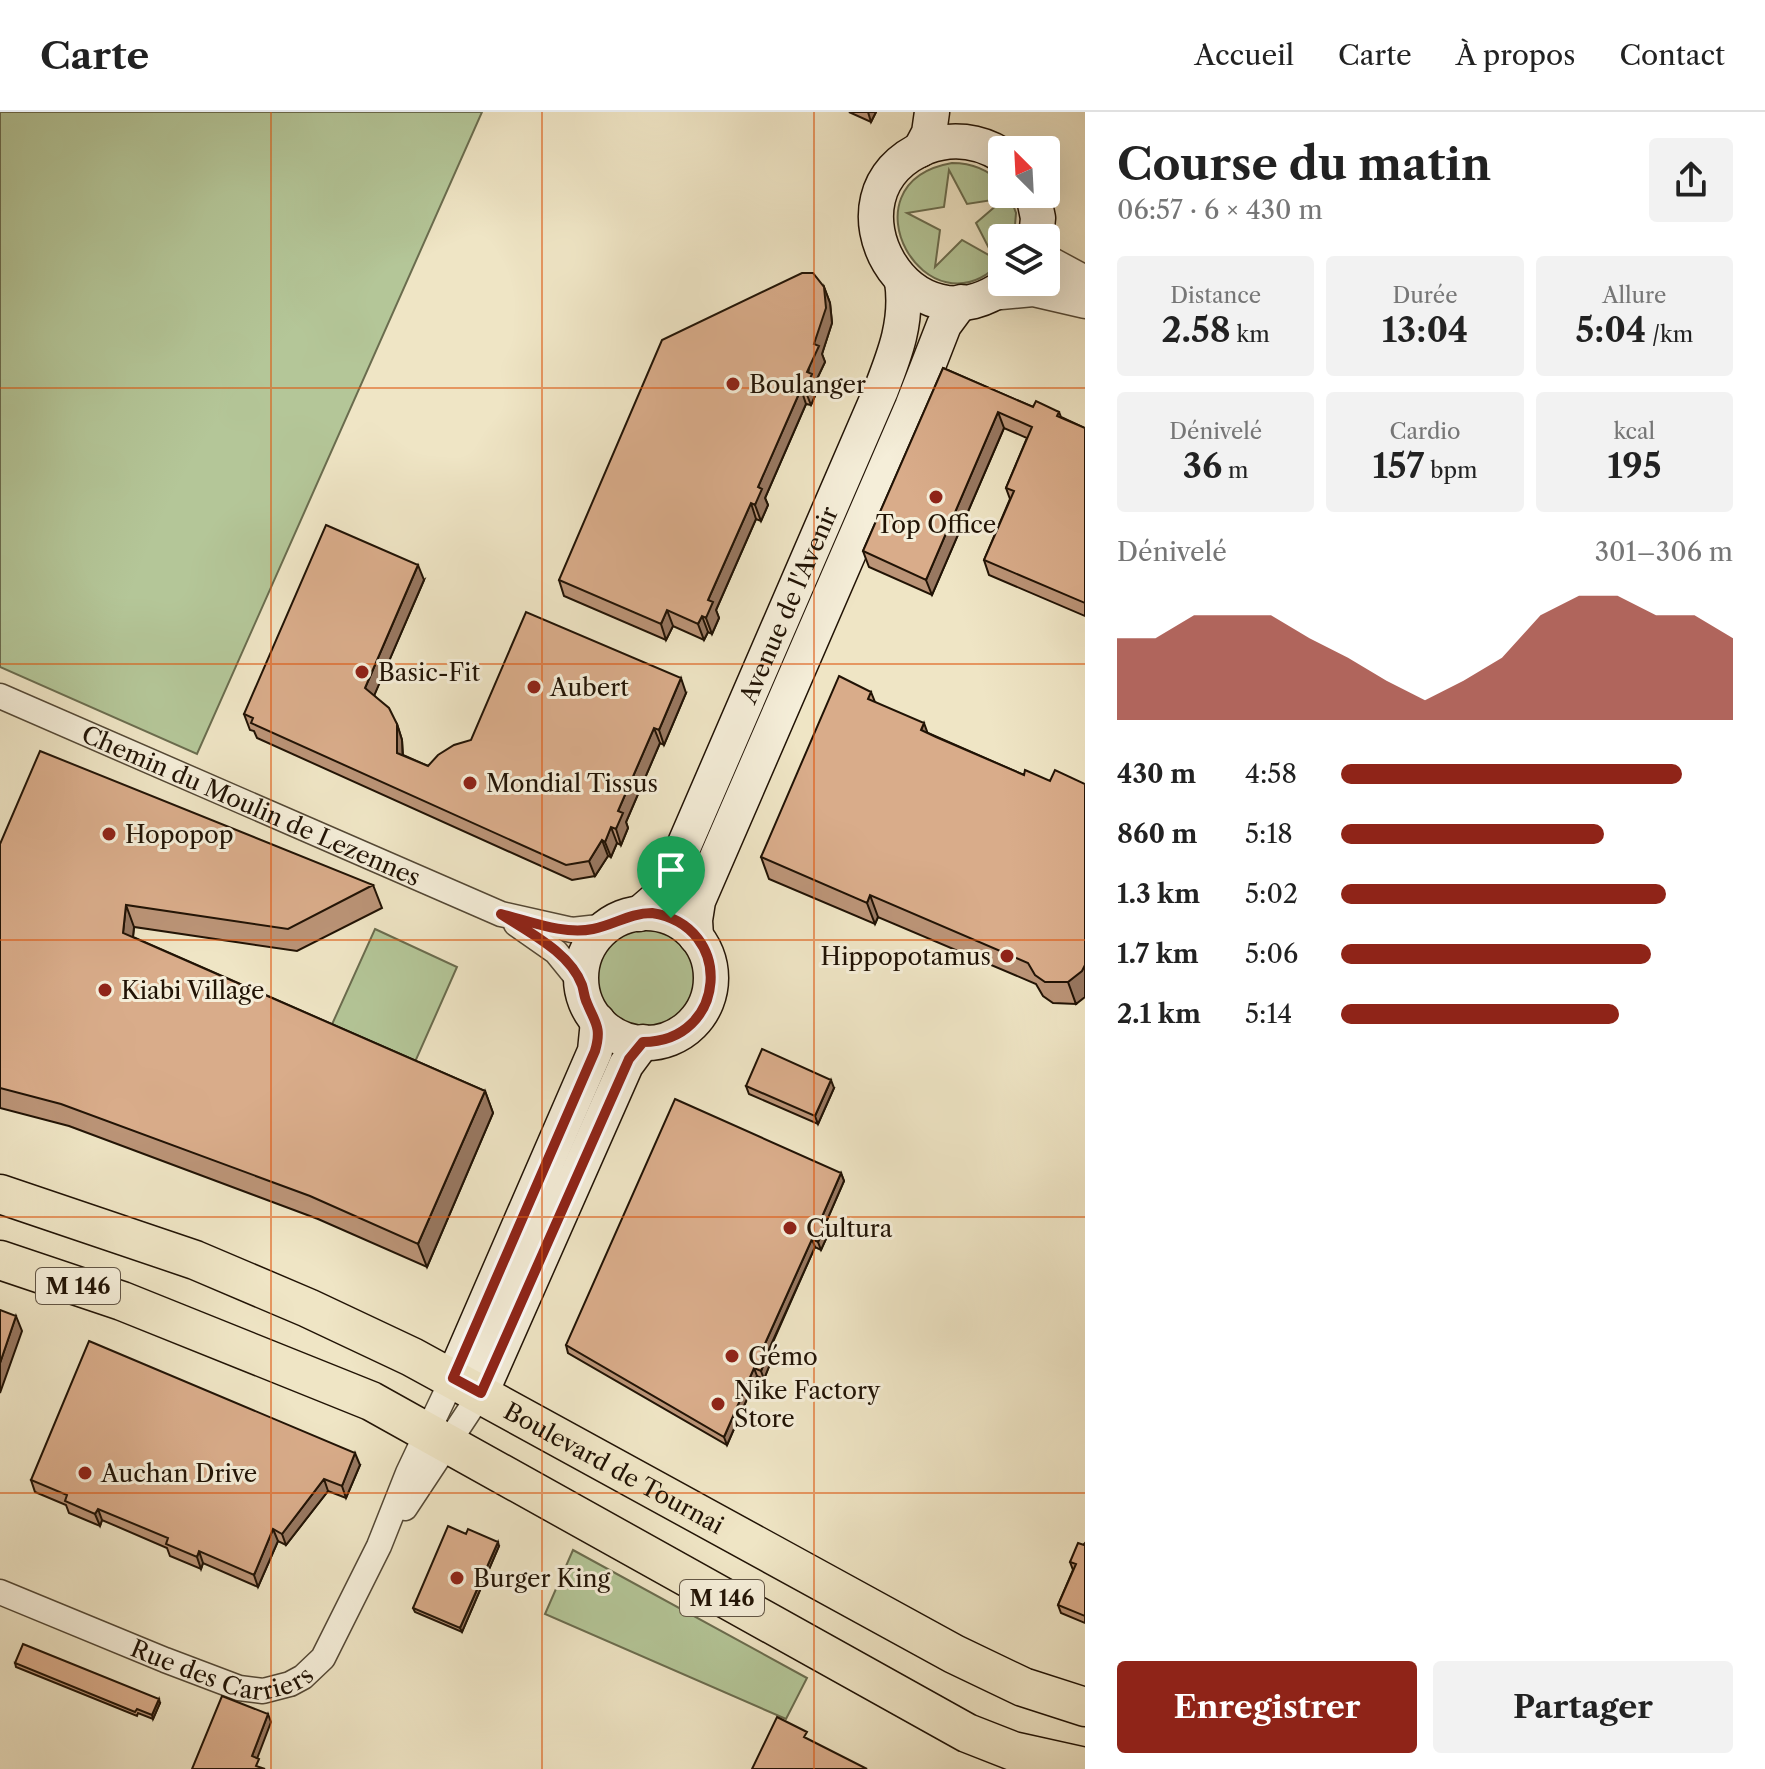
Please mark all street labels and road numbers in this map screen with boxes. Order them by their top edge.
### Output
street label: Avenue de l'Avenir [732,502,843,709]
street label: Chemin du Moulin de Lezennes [77,719,425,892]
road number: M 146 [36,1268,120,1304]
street label: Boulevard de Tournai [499,1396,729,1540]
road number: M 146 [680,1580,764,1616]
street label: Rue des Carriers [127,1633,319,1705]

